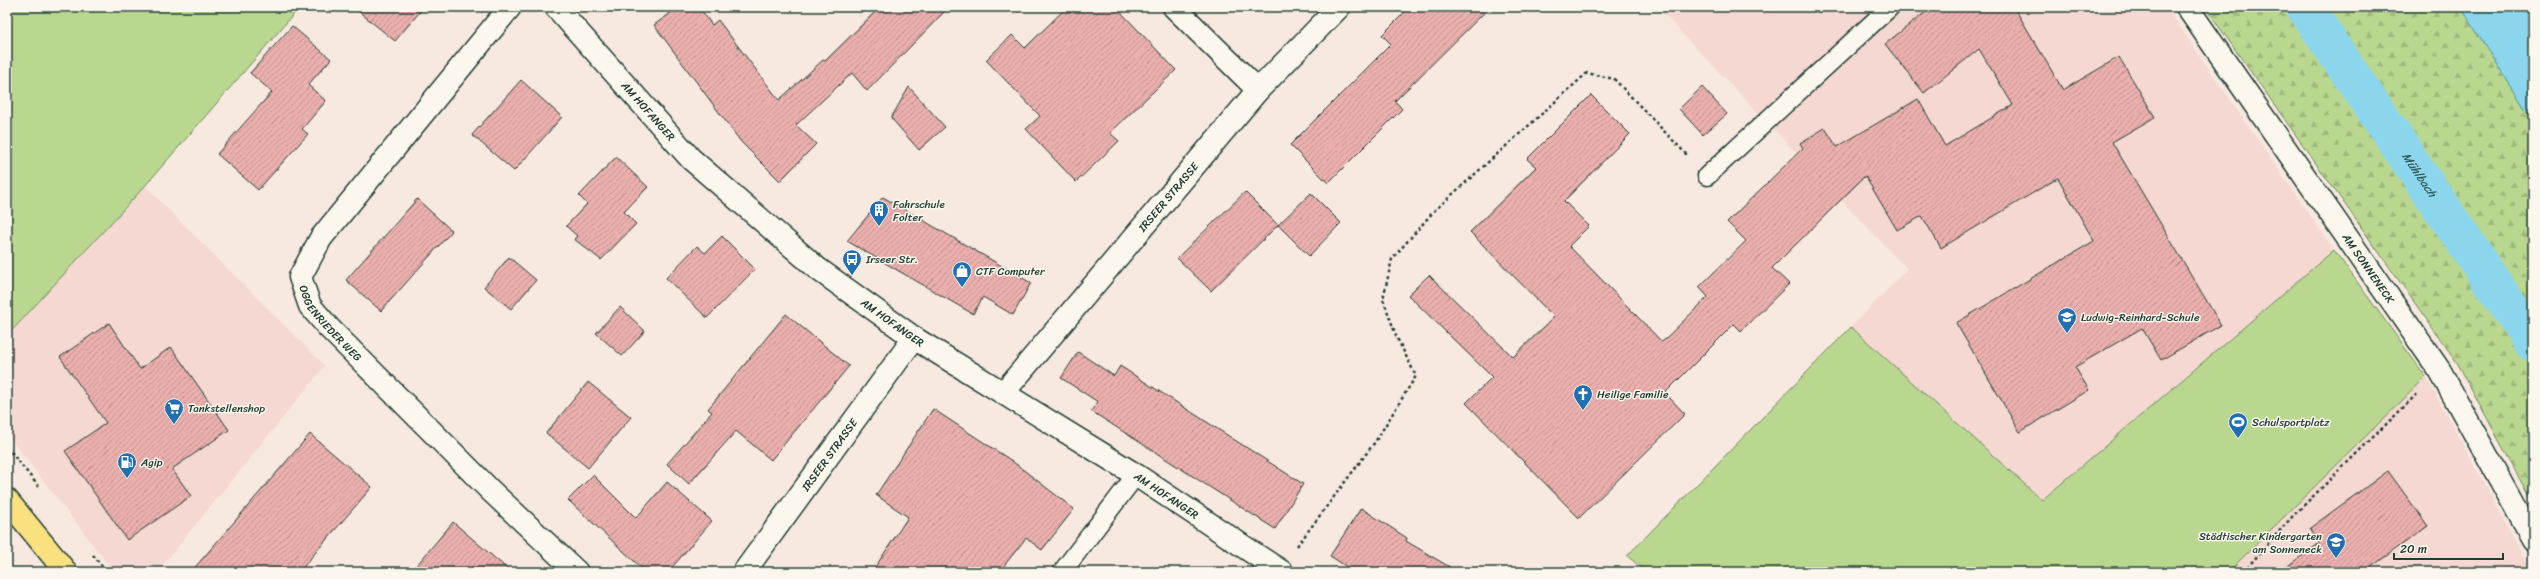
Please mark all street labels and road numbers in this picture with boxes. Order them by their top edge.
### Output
street label: AM HOFANGER [616,76,680,145]
street label: IRSEER STRASSE [1133,157,1204,237]
street label: AM SONNENECK [2337,228,2400,308]
street label: OGGENRIEDER WEG [294,282,367,366]
street label: AM HOFANGER [856,293,928,352]
street label: IRSEER STRASSE [796,414,863,496]
street label: AM HOFANGER [1129,466,1203,524]

